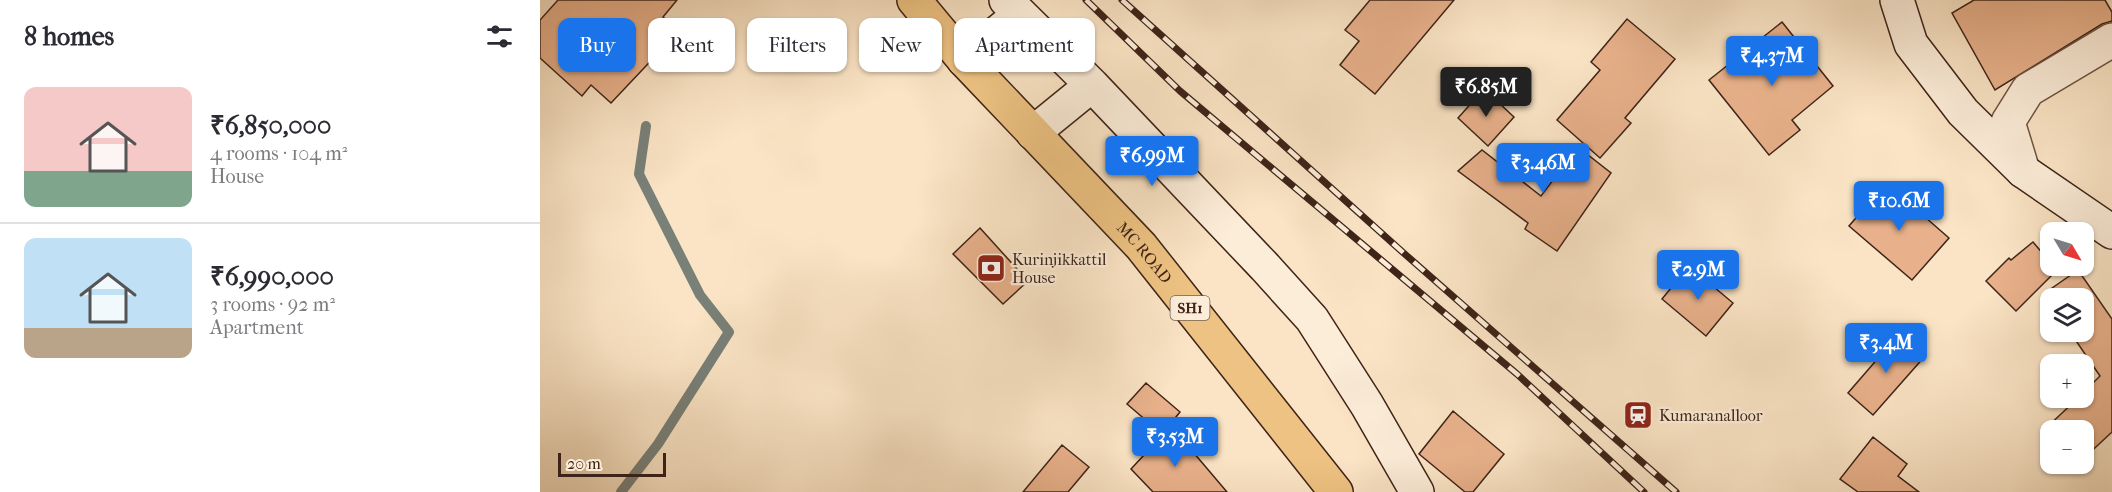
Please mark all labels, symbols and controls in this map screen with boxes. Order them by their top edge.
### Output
chip: Buy [558,18,636,72]
chip: Rent [648,18,735,72]
chip: Filters [747,18,847,72]
chip: New [859,18,942,72]
chip: Apartment [954,18,1095,72]
icon: filters [483,20,516,53]
text: 8 homes [24,21,114,52]
pin: ₹4.37M [1723,36,1821,87]
text: ₹4.37M [1740,44,1804,67]
pin: ₹6.85M [1437,67,1535,118]
text: ₹6.85M [1454,75,1518,98]
text: ₹6,850,000 [210,110,331,141]
icon: home [72,111,144,183]
pin: ₹6.99M [1103,136,1201,187]
text: 4 rooms · 104 m² [210,142,348,165]
pin: ₹3.46M [1494,143,1592,194]
text: ₹6.99M [1119,144,1185,167]
text: ₹3.46M [1511,151,1575,174]
text: House [210,165,264,188]
pin: ₹10.6M [1850,181,1948,232]
text: ₹10.6M [1868,189,1930,212]
street label: MC ROAD [1113,218,1176,287]
north arrow [2040,222,2094,276]
map controls [2040,222,2094,474]
place label: Kurinjikkattil House [1012,250,1107,287]
pin: ₹2.9M [1656,250,1740,301]
bank icon: Kurinjikkattil House [975,252,1007,284]
text: ₹2.9M [1671,258,1725,281]
text: ₹6,990,000 [210,261,334,292]
icon: home [72,262,144,334]
button: layers [2040,288,2094,342]
text: 3 rooms · 92 m² [210,293,335,316]
road number: SH1 [1170,296,1210,320]
text: Apartment [210,316,304,339]
pin: ₹3.4M [1844,323,1928,374]
text: ₹3.4M [1859,331,1913,354]
button: + [2040,354,2094,408]
station icon: Kumaranalloor [1622,399,1654,431]
place label: Kumaranalloor [1659,406,1763,425]
pin: ₹3.53M [1126,417,1224,468]
button: − [2040,420,2094,474]
text: ₹3.53M [1146,425,1204,448]
scale bar [558,450,666,478]
text: 20 m [567,454,601,473]

